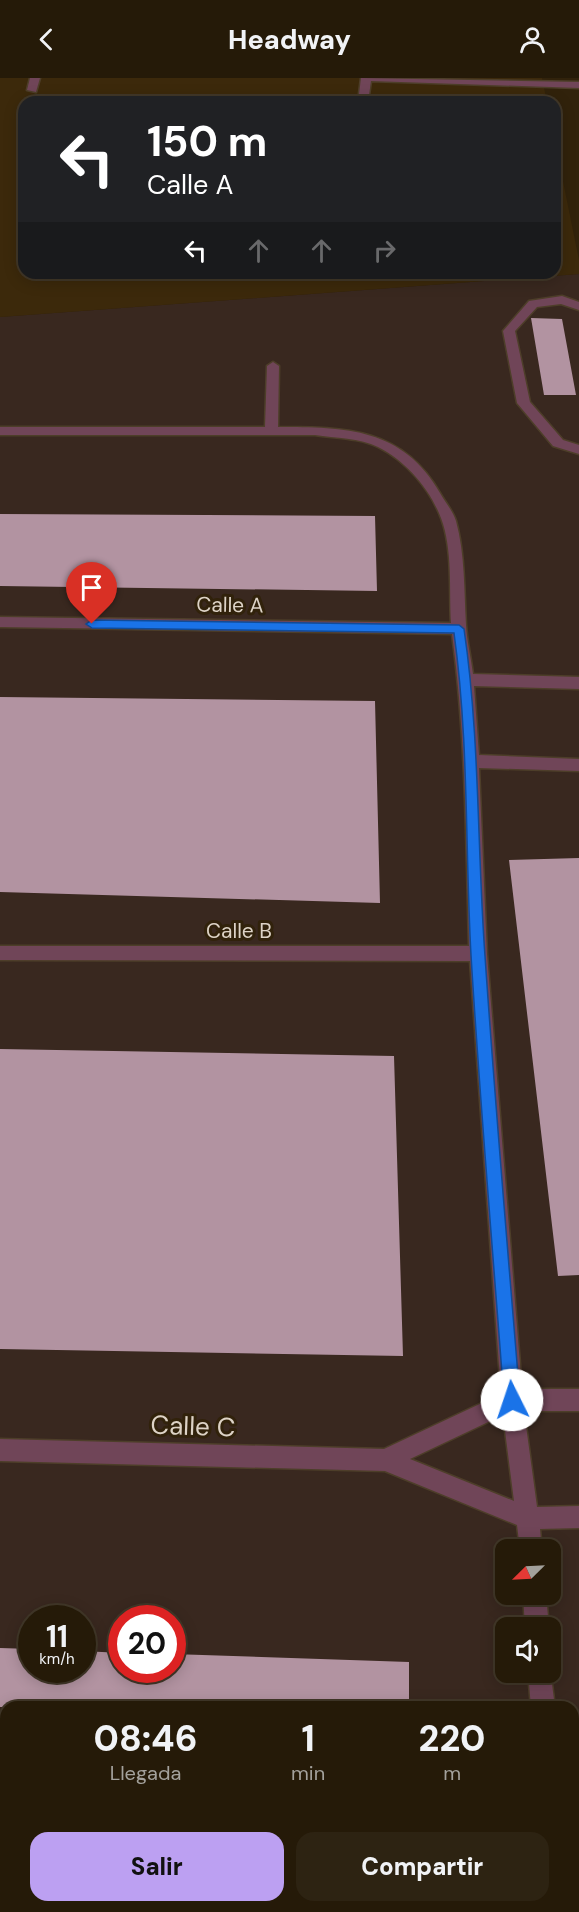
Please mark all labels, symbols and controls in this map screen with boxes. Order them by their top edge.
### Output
text: Headway [228,22,351,57]
icon: back [30,23,63,56]
icon: person [516,23,549,56]
text: 150 m [147,114,267,169]
icon: left [48,120,126,198]
text: Calle A [147,167,234,202]
icon: left [179,234,212,267]
icon: ahead [242,234,275,267]
icon: ahead [305,234,338,267]
icon: right [368,234,401,267]
pin [66,562,117,624]
icon: arrive [75,571,108,604]
street label: Calle A [196,590,264,620]
street label: Calle B [206,917,272,945]
position arrow [480,1368,544,1432]
street label: Calle C [150,1408,236,1444]
north arrow [495,1539,561,1605]
map controls [495,1539,561,1683]
speed limit sign: 20 [108,1605,186,1683]
text: 11 [46,1617,68,1656]
button: sound [495,1617,561,1683]
text: km/h [39,1649,75,1669]
text: 08:46 [93,1715,198,1762]
text: 1 [301,1715,315,1762]
text: 220 [419,1715,486,1762]
text: Llegada [110,1760,181,1786]
text: min [291,1760,325,1786]
text: m [443,1760,461,1786]
button: Salir [30,1832,284,1901]
button: Compartir [296,1832,549,1901]

